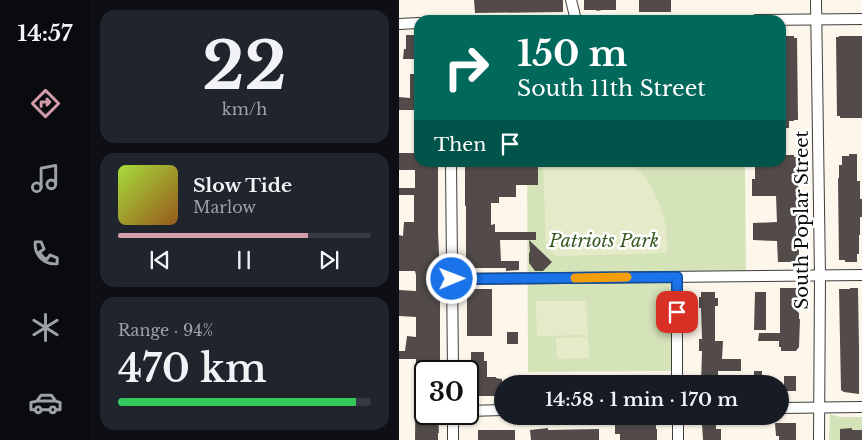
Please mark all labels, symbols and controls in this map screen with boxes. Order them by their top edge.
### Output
text: 14:57 [18,20,72,47]
text: 22 [202,26,287,107]
text: 150 m [517,32,628,75]
icon: right [434,35,499,100]
text: South 11th Street [517,75,706,102]
icon: directions [28,86,63,121]
text: km/h [222,99,267,119]
icon: arrive [496,130,524,158]
street label: South Poplar Street [791,130,813,309]
text: Then [434,133,486,156]
icon: music [28,161,63,196]
text: Slow Tide [193,174,292,197]
text: Marlow [193,197,256,217]
park label: Patriots Park [548,230,659,252]
icon: phone [28,236,63,271]
icon: previous [146,246,174,274]
icon: pause [230,246,258,274]
icon: next [315,246,343,274]
position arrow [425,252,477,304]
pin [656,291,698,333]
icon: arrive [663,298,691,326]
icon: climate [28,310,63,345]
text: Range · 94% [118,320,213,340]
text: 470 km [118,345,267,392]
speed limit sign: 30 [414,360,479,425]
icon: car [28,385,63,420]
text: 14:58 · 1 min · 170 m [545,388,738,411]

